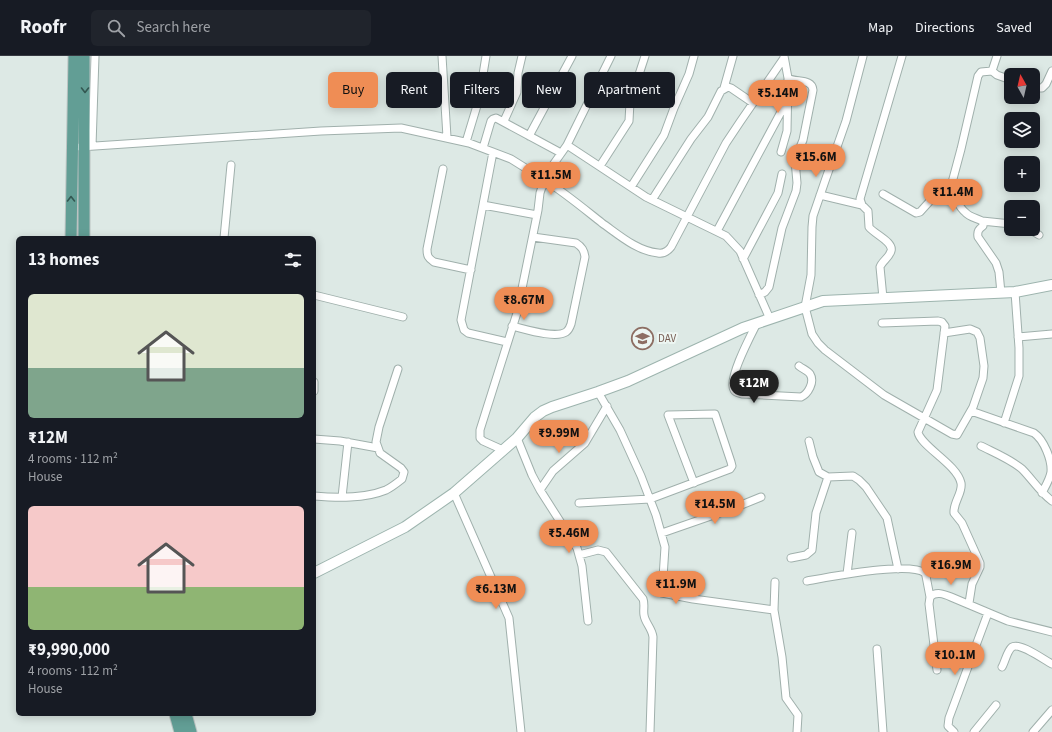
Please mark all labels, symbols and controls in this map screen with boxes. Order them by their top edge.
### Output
search box [91,10,371,46]
text: Roofr [20,14,67,41]
icon: search [105,17,127,39]
text: Search here [137,17,210,38]
text: Map [868,18,893,38]
text: Directions [915,18,974,38]
text: Saved [996,18,1032,38]
north arrow [1004,68,1040,104]
map controls [1004,68,1040,236]
chip: Buy [328,72,378,108]
chip: Rent [386,72,442,108]
chip: Filters [450,72,514,108]
chip: New [522,72,576,108]
chip: Apartment [584,72,675,108]
pin: ₹5.14M [745,80,811,114]
text: ₹5.14M [757,84,799,102]
one-way arrow [80,87,89,93]
button: layers [1004,112,1040,148]
pin: ₹15.6M [783,144,849,178]
text: ₹15.6M [795,148,837,166]
button: + [1004,156,1040,192]
pin: ₹11.5M [518,162,584,196]
text: ₹11.5M [530,166,572,184]
pin: ₹11.4M [920,179,986,213]
text: ₹11.4M [932,183,974,201]
one-way arrow [67,196,76,202]
button: − [1004,200,1040,236]
text: 13 homes [28,248,99,272]
icon: filters [282,249,304,271]
pin: ₹8.67M [491,287,557,321]
text: ₹8.67M [503,291,545,309]
icon: home [130,320,202,392]
school or university icon: DAV [630,325,656,351]
place label: DAV [658,331,676,346]
pin: ₹12M [730,370,778,404]
text: ₹12M [739,374,769,392]
pin: ₹9.99M [526,420,592,454]
text: ₹9.99M [538,424,580,442]
text: ₹12M [28,426,68,450]
text: 4 rooms · 112 m² [28,450,118,468]
text: House [28,468,63,486]
pin: ₹14.5M [682,491,748,525]
text: ₹14.5M [694,495,736,513]
pin: ₹5.46M [536,520,602,554]
text: ₹5.46M [548,524,590,542]
icon: home [130,532,202,604]
pin: ₹16.9M [918,552,984,586]
text: ₹16.9M [930,556,972,574]
pin: ₹11.9M [643,571,709,605]
text: ₹11.9M [655,575,697,593]
pin: ₹6.13M [463,576,529,610]
text: ₹6.13M [475,580,517,598]
text: ₹9,990,000 [28,638,110,662]
pin: ₹10.1M [922,642,988,676]
text: ₹10.1M [934,646,976,664]
text: 4 rooms · 112 m² [28,662,118,680]
text: House [28,680,63,698]

